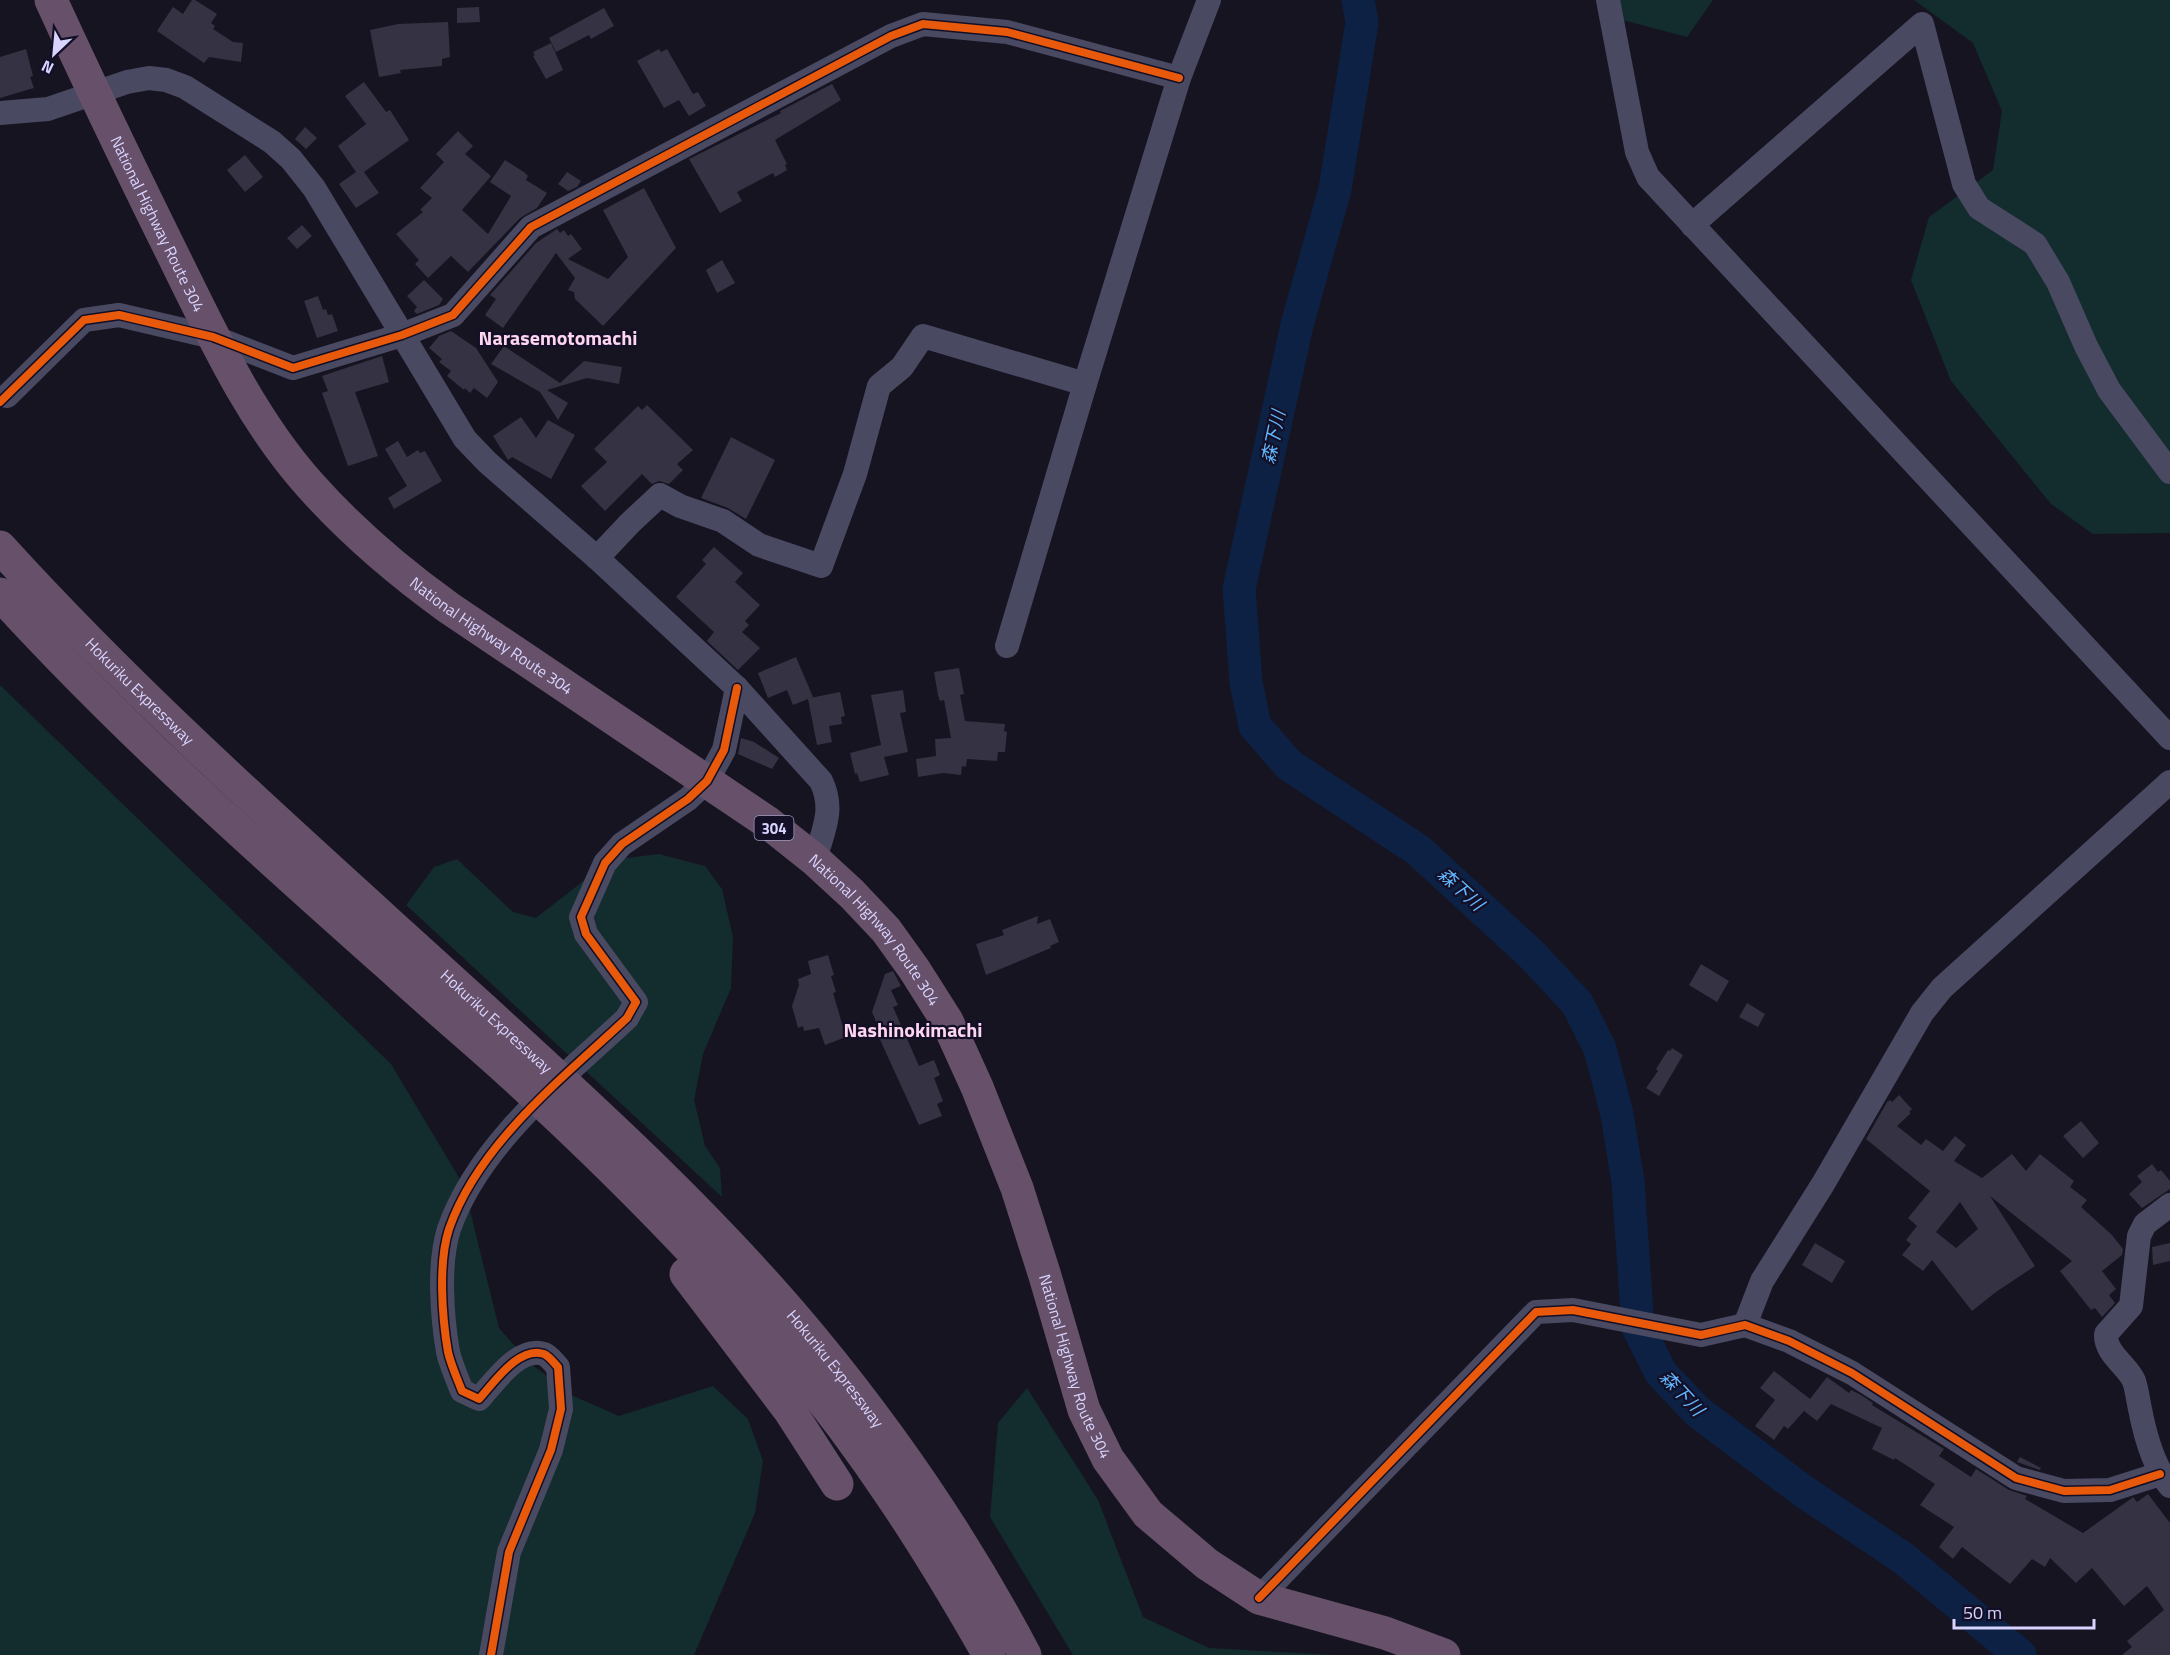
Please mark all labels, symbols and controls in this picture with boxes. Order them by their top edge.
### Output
north arrow [24,24,84,84]
text: N [37,54,58,81]
street label: National Highway Route 304 [105,132,211,316]
district label: Narasemotomachi [479,322,637,353]
water label: 森下川 [1254,406,1292,466]
street label: National Highway Route 304 [405,571,578,700]
street label: Hokuriku Expressway [80,632,200,751]
road number: 304 [754,816,794,840]
street label: National Highway Route 304 [804,848,946,1010]
water label: 森下川 [1432,861,1492,918]
street label: Hokuriku Expressway [435,964,558,1079]
district label: Nashinokimachi [843,1014,983,1045]
street label: National Highway Route 304 [1033,1271,1118,1463]
street label: Hokuriku Expressway [781,1304,890,1433]
water label: 森下川 [1654,1364,1712,1423]
scale bar [1954,1592,2094,1630]
text: 50 m [1963,1599,2002,1626]

